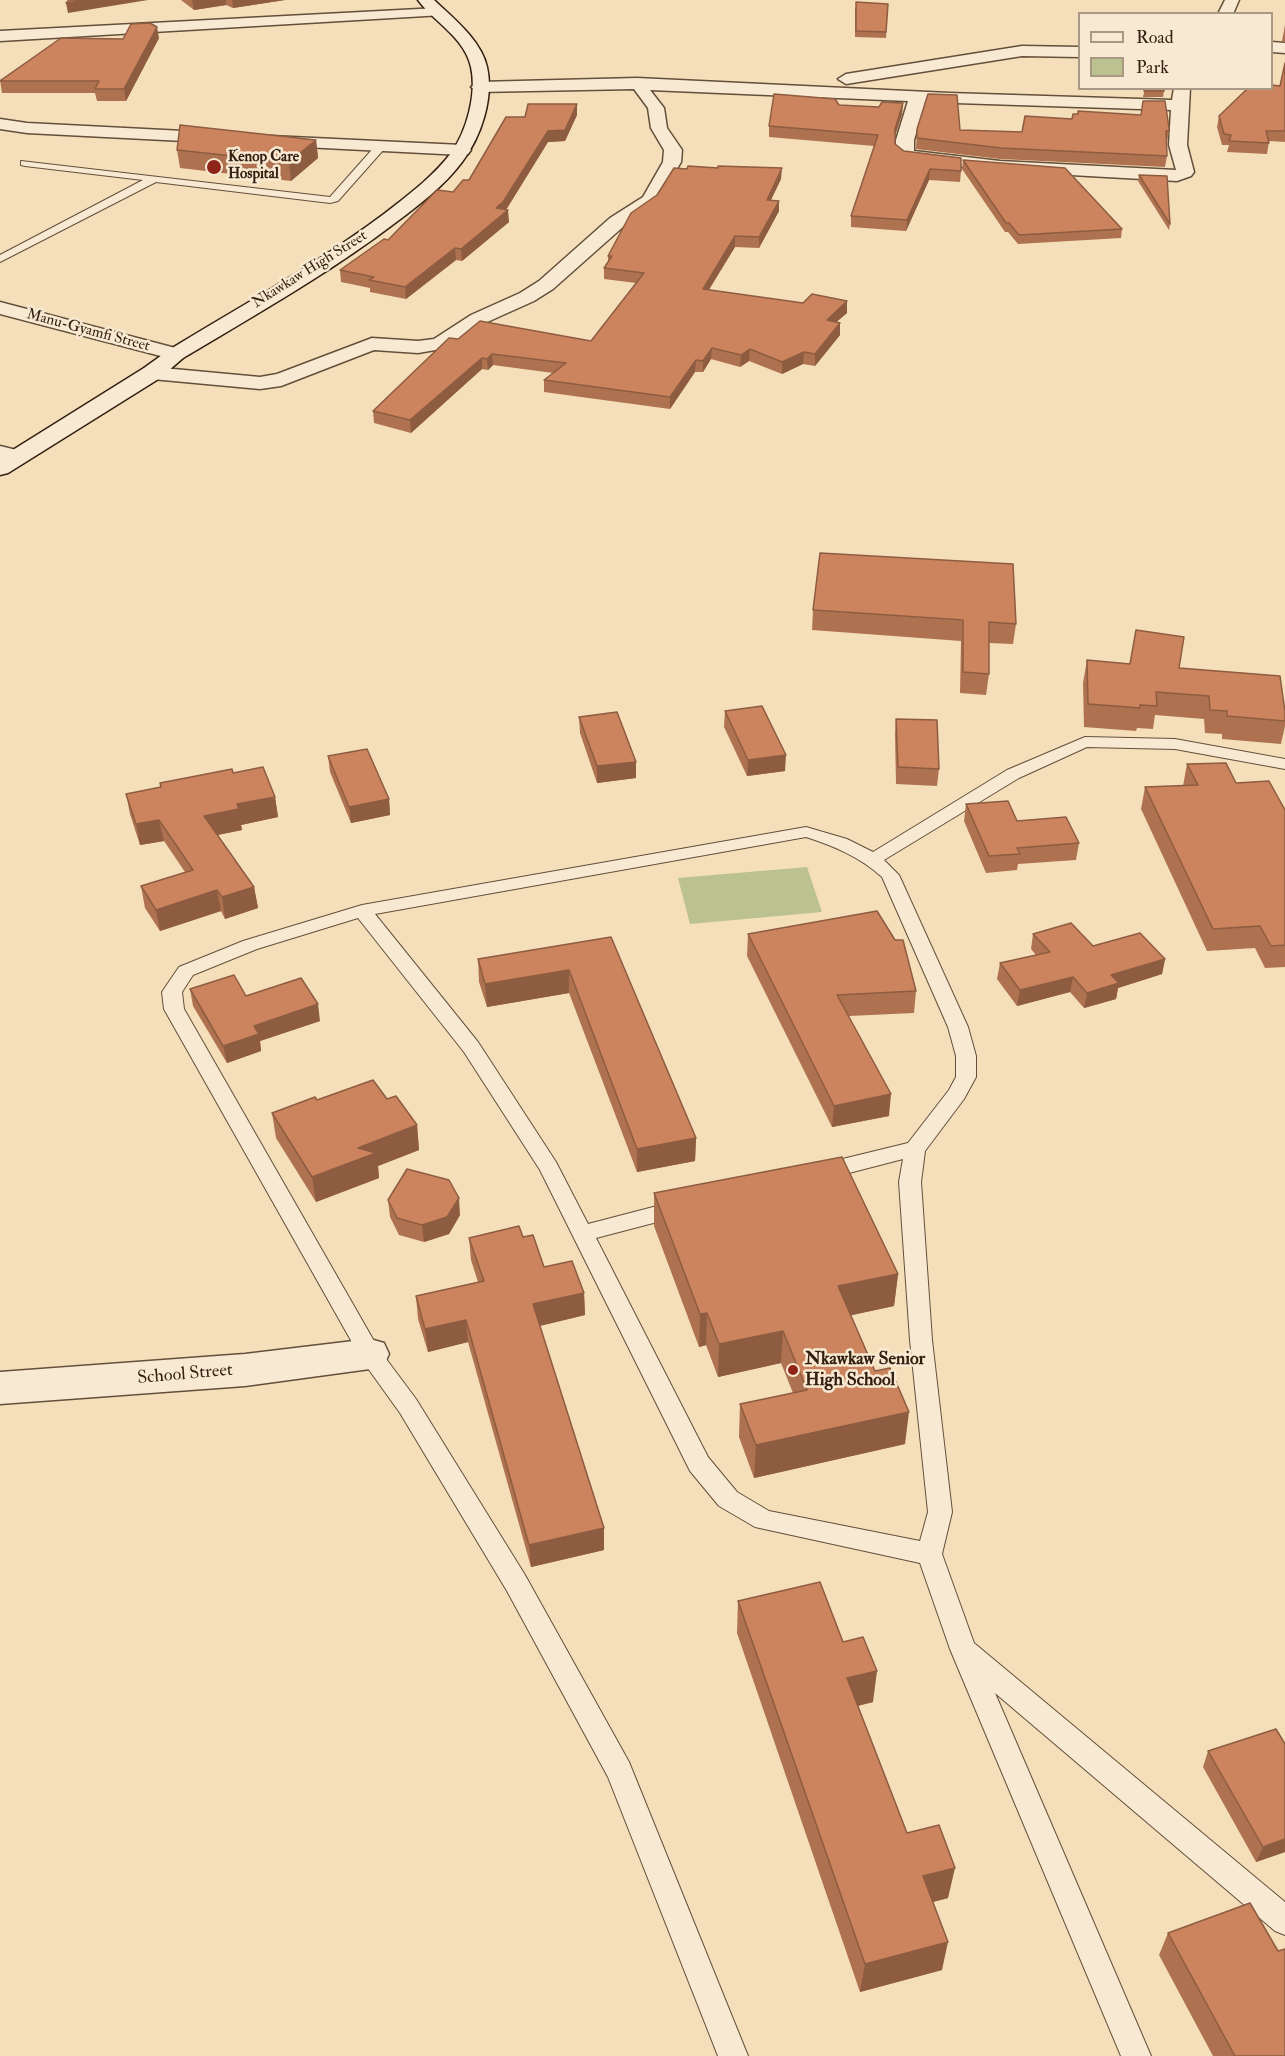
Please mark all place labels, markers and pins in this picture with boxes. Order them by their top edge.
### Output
place label: Kenop Care Hospital [228,149,299,184]
marker: Kenop Care Hospital [205,158,223,176]
place label: Nkawkaw Senior High School [805,1349,925,1392]
marker: Nkawkaw Senior High School [786,1363,800,1377]

